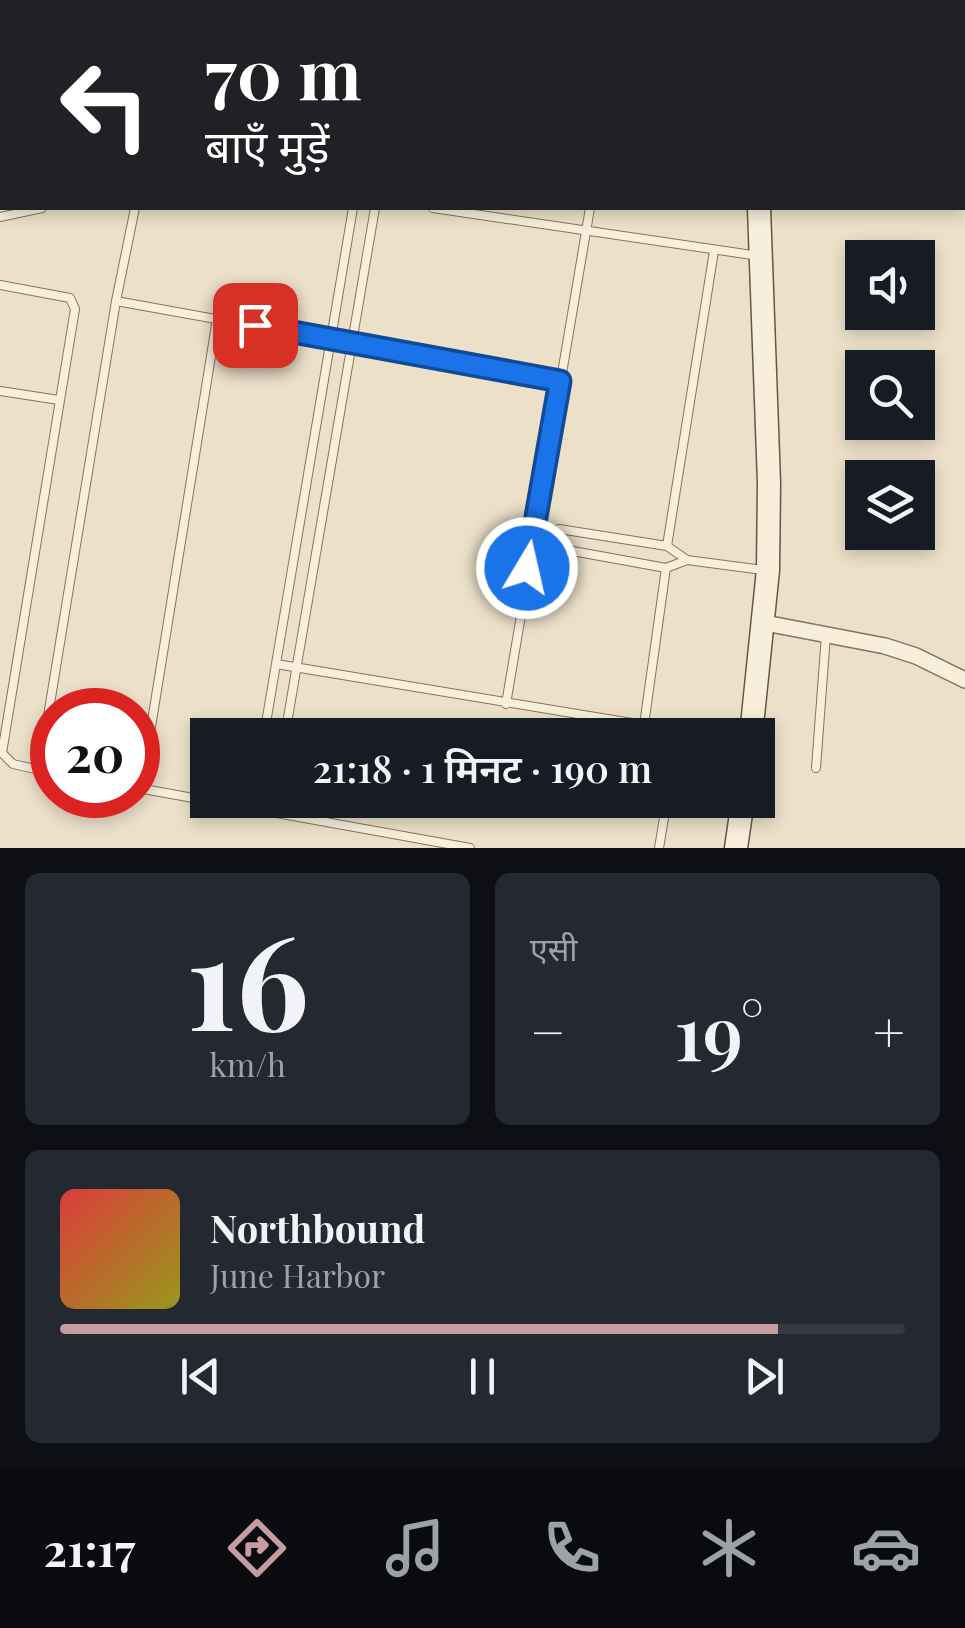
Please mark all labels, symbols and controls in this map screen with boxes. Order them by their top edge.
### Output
text: 70 m [205,24,362,118]
icon: left [40,40,170,170]
text: बाएँ मुड़ें [205,114,329,174]
map controls [845,240,935,550]
button: sound [845,240,935,330]
pin [213,283,298,368]
icon: arrive [228,298,283,353]
button: search [845,350,935,440]
button: layers [845,460,935,550]
position arrow [475,516,579,620]
speed limit sign: 20 [30,688,160,818]
text: 21:18 · 1 मिनट · 190 m [313,742,652,793]
text: 16 [186,890,309,1064]
text: एसी [530,926,578,969]
text: 19° [674,980,764,1080]
text: − [530,993,566,1067]
text: + [873,993,905,1067]
text: km/h [209,1042,286,1085]
text: Northbound [210,1202,425,1253]
text: June Harbor [210,1253,385,1296]
icon: previous [173,1349,228,1404]
icon: pause [455,1349,510,1404]
icon: next [737,1349,792,1404]
icon: directions [222,1513,292,1583]
icon: music [380,1513,450,1583]
icon: phone [537,1513,607,1583]
icon: climate [694,1513,764,1583]
icon: car [851,1513,921,1583]
text: 21:17 [44,1518,135,1578]

